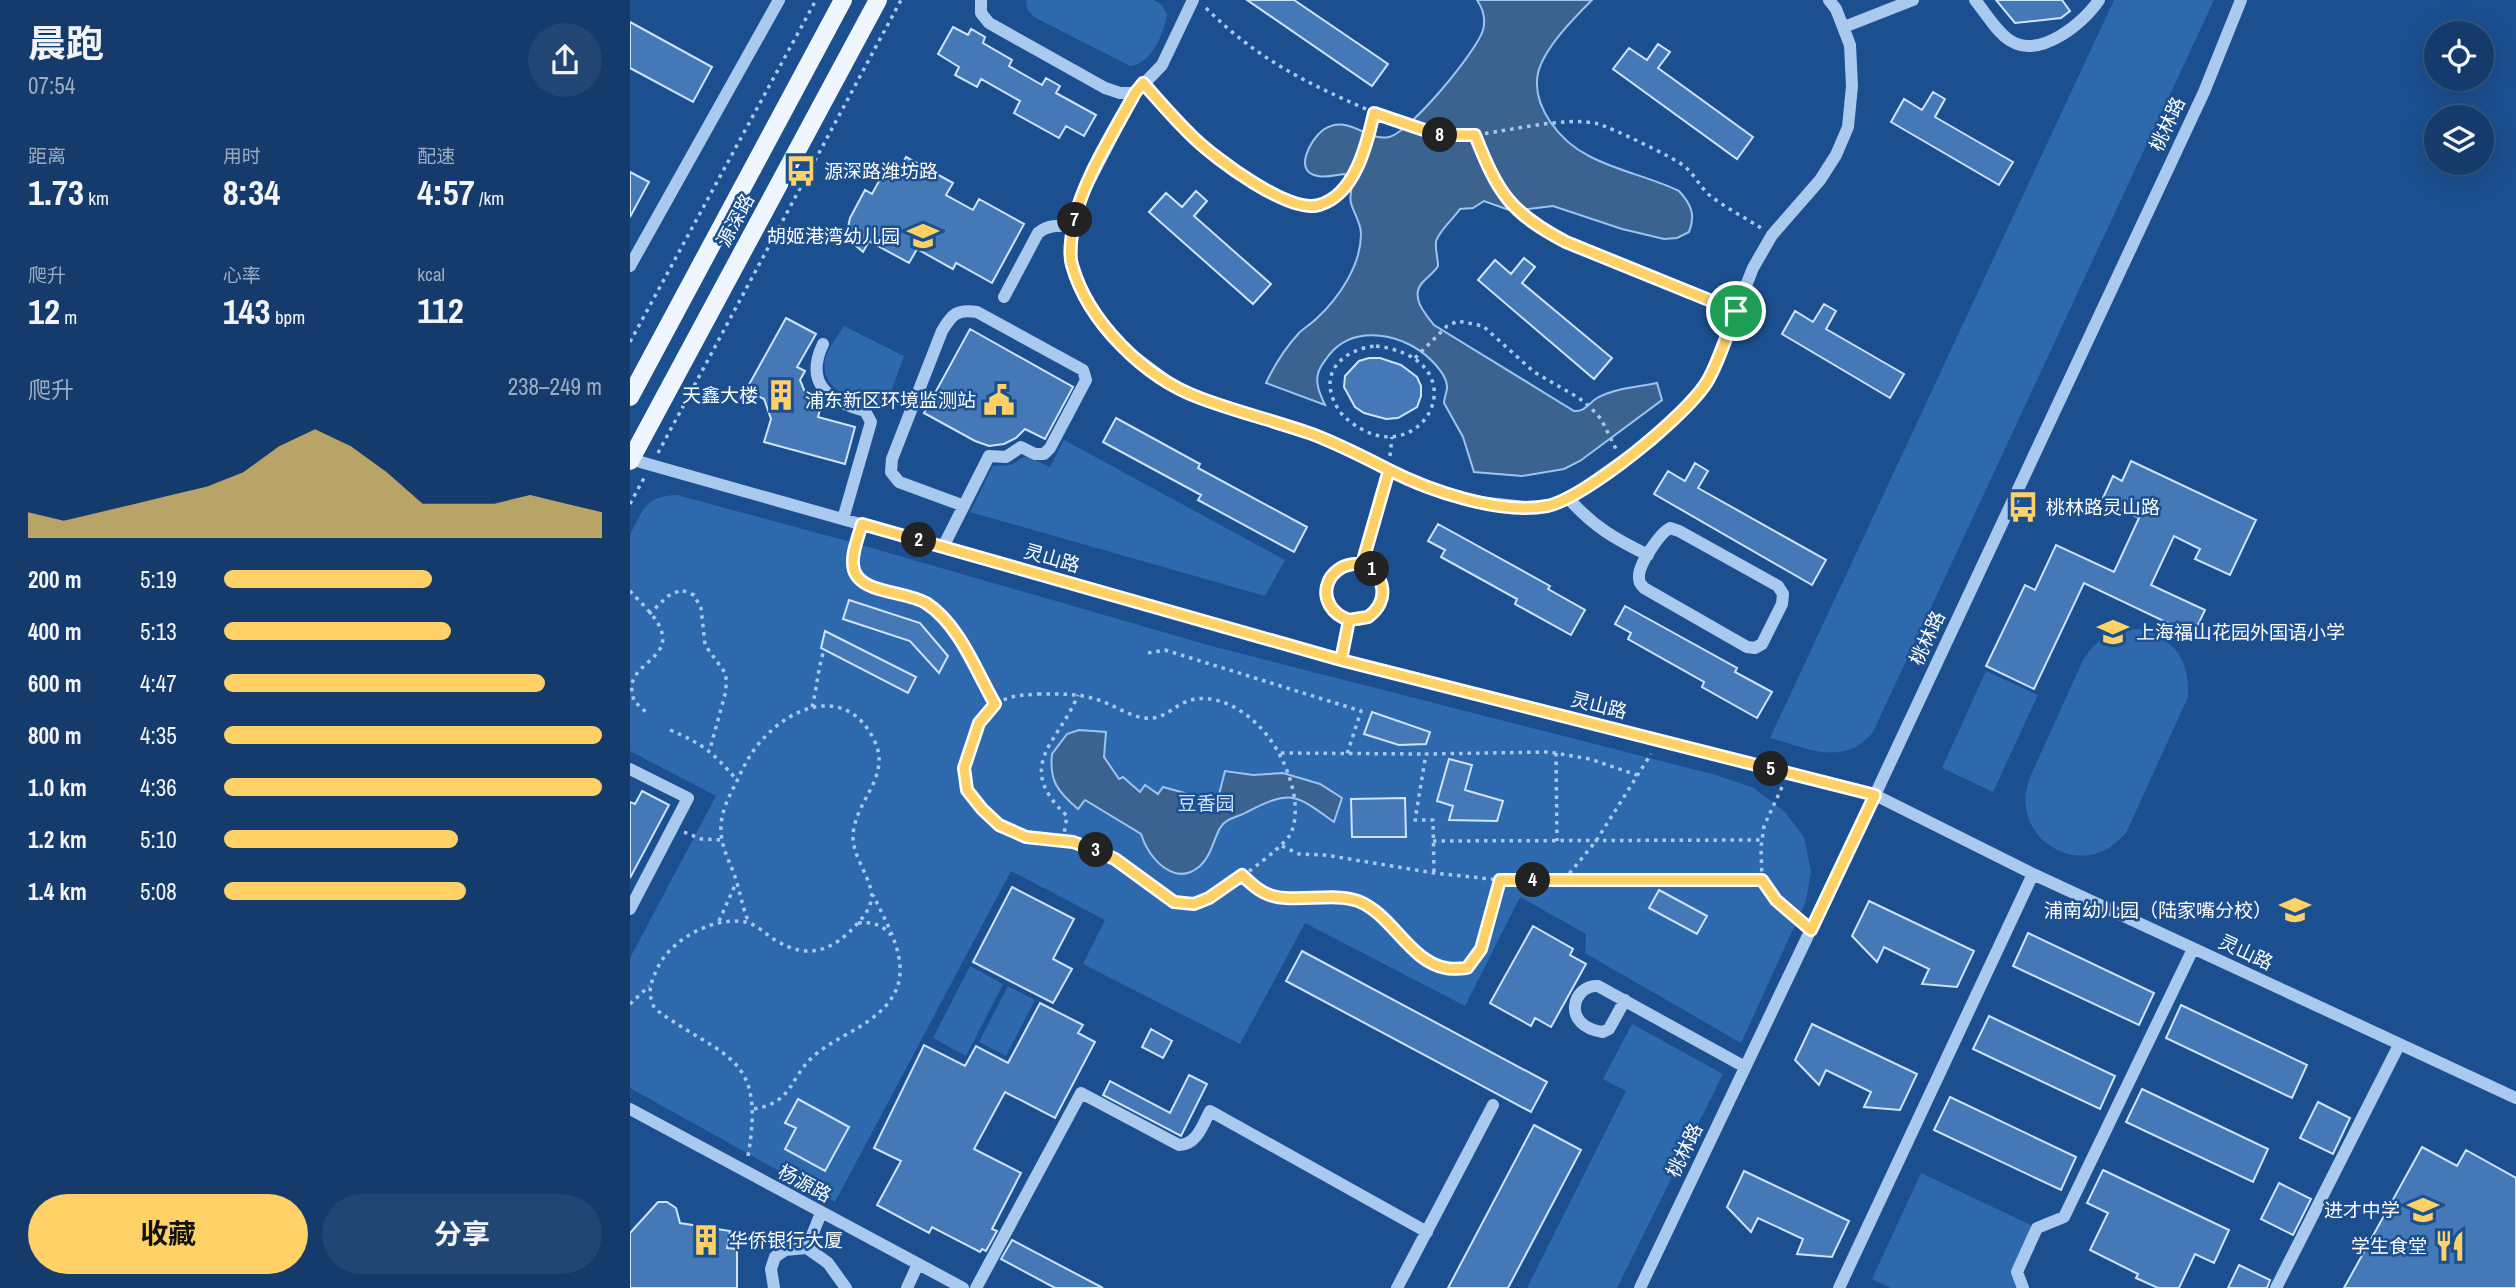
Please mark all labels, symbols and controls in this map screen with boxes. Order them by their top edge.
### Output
text: 晨跑 [28,18,104,69]
map controls [2424,21,2494,175]
button: locate [2424,21,2494,91]
button: share [528,23,602,97]
text: 07:54 [28,70,75,101]
street label: 桃林路 [2143,93,2191,155]
button: layers [2424,105,2494,175]
pin: 8 [1422,118,1458,152]
text: 8 [1435,121,1444,147]
text: 距离 [28,143,66,169]
text: 用时 [223,143,261,169]
text: 配速 [417,143,455,169]
bus stop icon: 源深路潍坊路 [784,154,818,188]
place label: 源深路潍坊路 [824,158,938,184]
text: 1.73 [28,169,84,216]
text: 8:34 [223,169,280,216]
text: 4:57 [417,169,475,216]
text: km [84,185,109,211]
text: /km [475,185,504,211]
street label: 源深路 [710,189,760,251]
pin: 7 [1058,202,1092,238]
text: 7 [1070,206,1079,232]
school or university icon: 胡姬港湾幼儿园 [906,219,940,253]
place label: 胡姬港湾幼儿园 [767,223,900,249]
text: kcal [417,261,445,287]
text: 爬升 [28,262,66,288]
text: 心率 [223,262,261,288]
pin [1706,281,1766,341]
text: 112 [417,287,464,334]
text: 12 [28,288,60,335]
text: 143 [223,288,271,335]
icon: arrive [1717,292,1755,330]
text: m [60,304,77,330]
text: bpm [271,304,305,330]
text: 238–249 m [508,371,602,402]
text: 爬升 [28,374,74,405]
building icon: 天鑫大楼 [764,378,798,412]
place label: 天鑫大楼 [682,382,758,408]
public building icon: 浦东新区环境监测站 [982,383,1016,417]
place label: 浦东新区环境监测站 [805,387,976,413]
bus stop icon: 桃林路灵山路 [2006,490,2040,524]
place label: 桃林路灵山路 [2046,494,2160,520]
pin: 2 [902,522,936,558]
text: 2 [914,526,923,552]
street label: 灵山路 [1021,538,1083,578]
pin: 1 [1354,552,1390,586]
text: 1 [1367,555,1376,581]
text: 200 m [28,564,81,595]
text: 5:19 [140,564,177,595]
street label: 桃林路 [1903,607,1951,669]
school or university icon: 上海福山花园外国语小学 [2096,615,2130,649]
text: 400 m [28,616,81,647]
text: 5:13 [140,616,177,647]
place label: 上海福山花园外国语小学 [2136,619,2345,645]
text: 600 m [28,668,81,699]
text: 4:47 [140,668,177,699]
street label: 灵山路 [1568,685,1630,725]
text: 800 m [28,720,81,751]
text: 4:35 [140,720,177,751]
pin: 5 [1754,752,1788,786]
text: 5 [1766,755,1775,781]
text: 1.0 km [28,772,87,803]
text: 4:36 [140,772,177,803]
park label: 豆香园 [1177,790,1235,816]
text: 1.2 km [28,824,87,855]
text: 5:10 [140,824,177,855]
pin: 3 [1078,832,1114,868]
text: 3 [1091,836,1100,862]
pin: 4 [1516,862,1550,898]
text: 4 [1528,866,1537,892]
text: 1.4 km [28,876,87,907]
text: 5:08 [140,876,177,907]
school or university icon: 浦南幼儿园（陆家嘴分校） [2278,893,2312,927]
place label: 浦南幼儿园（陆家嘴分校） [2044,897,2272,923]
street label: 灵山路 [2215,928,2277,976]
street label: 桃林路 [1660,1119,1708,1181]
street label: 杨源路 [774,1158,836,1208]
school or university icon: 进才中学 [2406,1193,2440,1227]
button: 收藏 [28,1194,308,1274]
button: 分享 [322,1194,602,1274]
place label: 进才中学 [2324,1197,2400,1223]
building icon: 华侨银行大厦 [689,1223,723,1257]
place label: 华侨银行大厦 [729,1227,843,1253]
restaurant icon: 学生食堂 [2433,1229,2467,1263]
place label: 学生食堂 [2351,1233,2427,1259]

